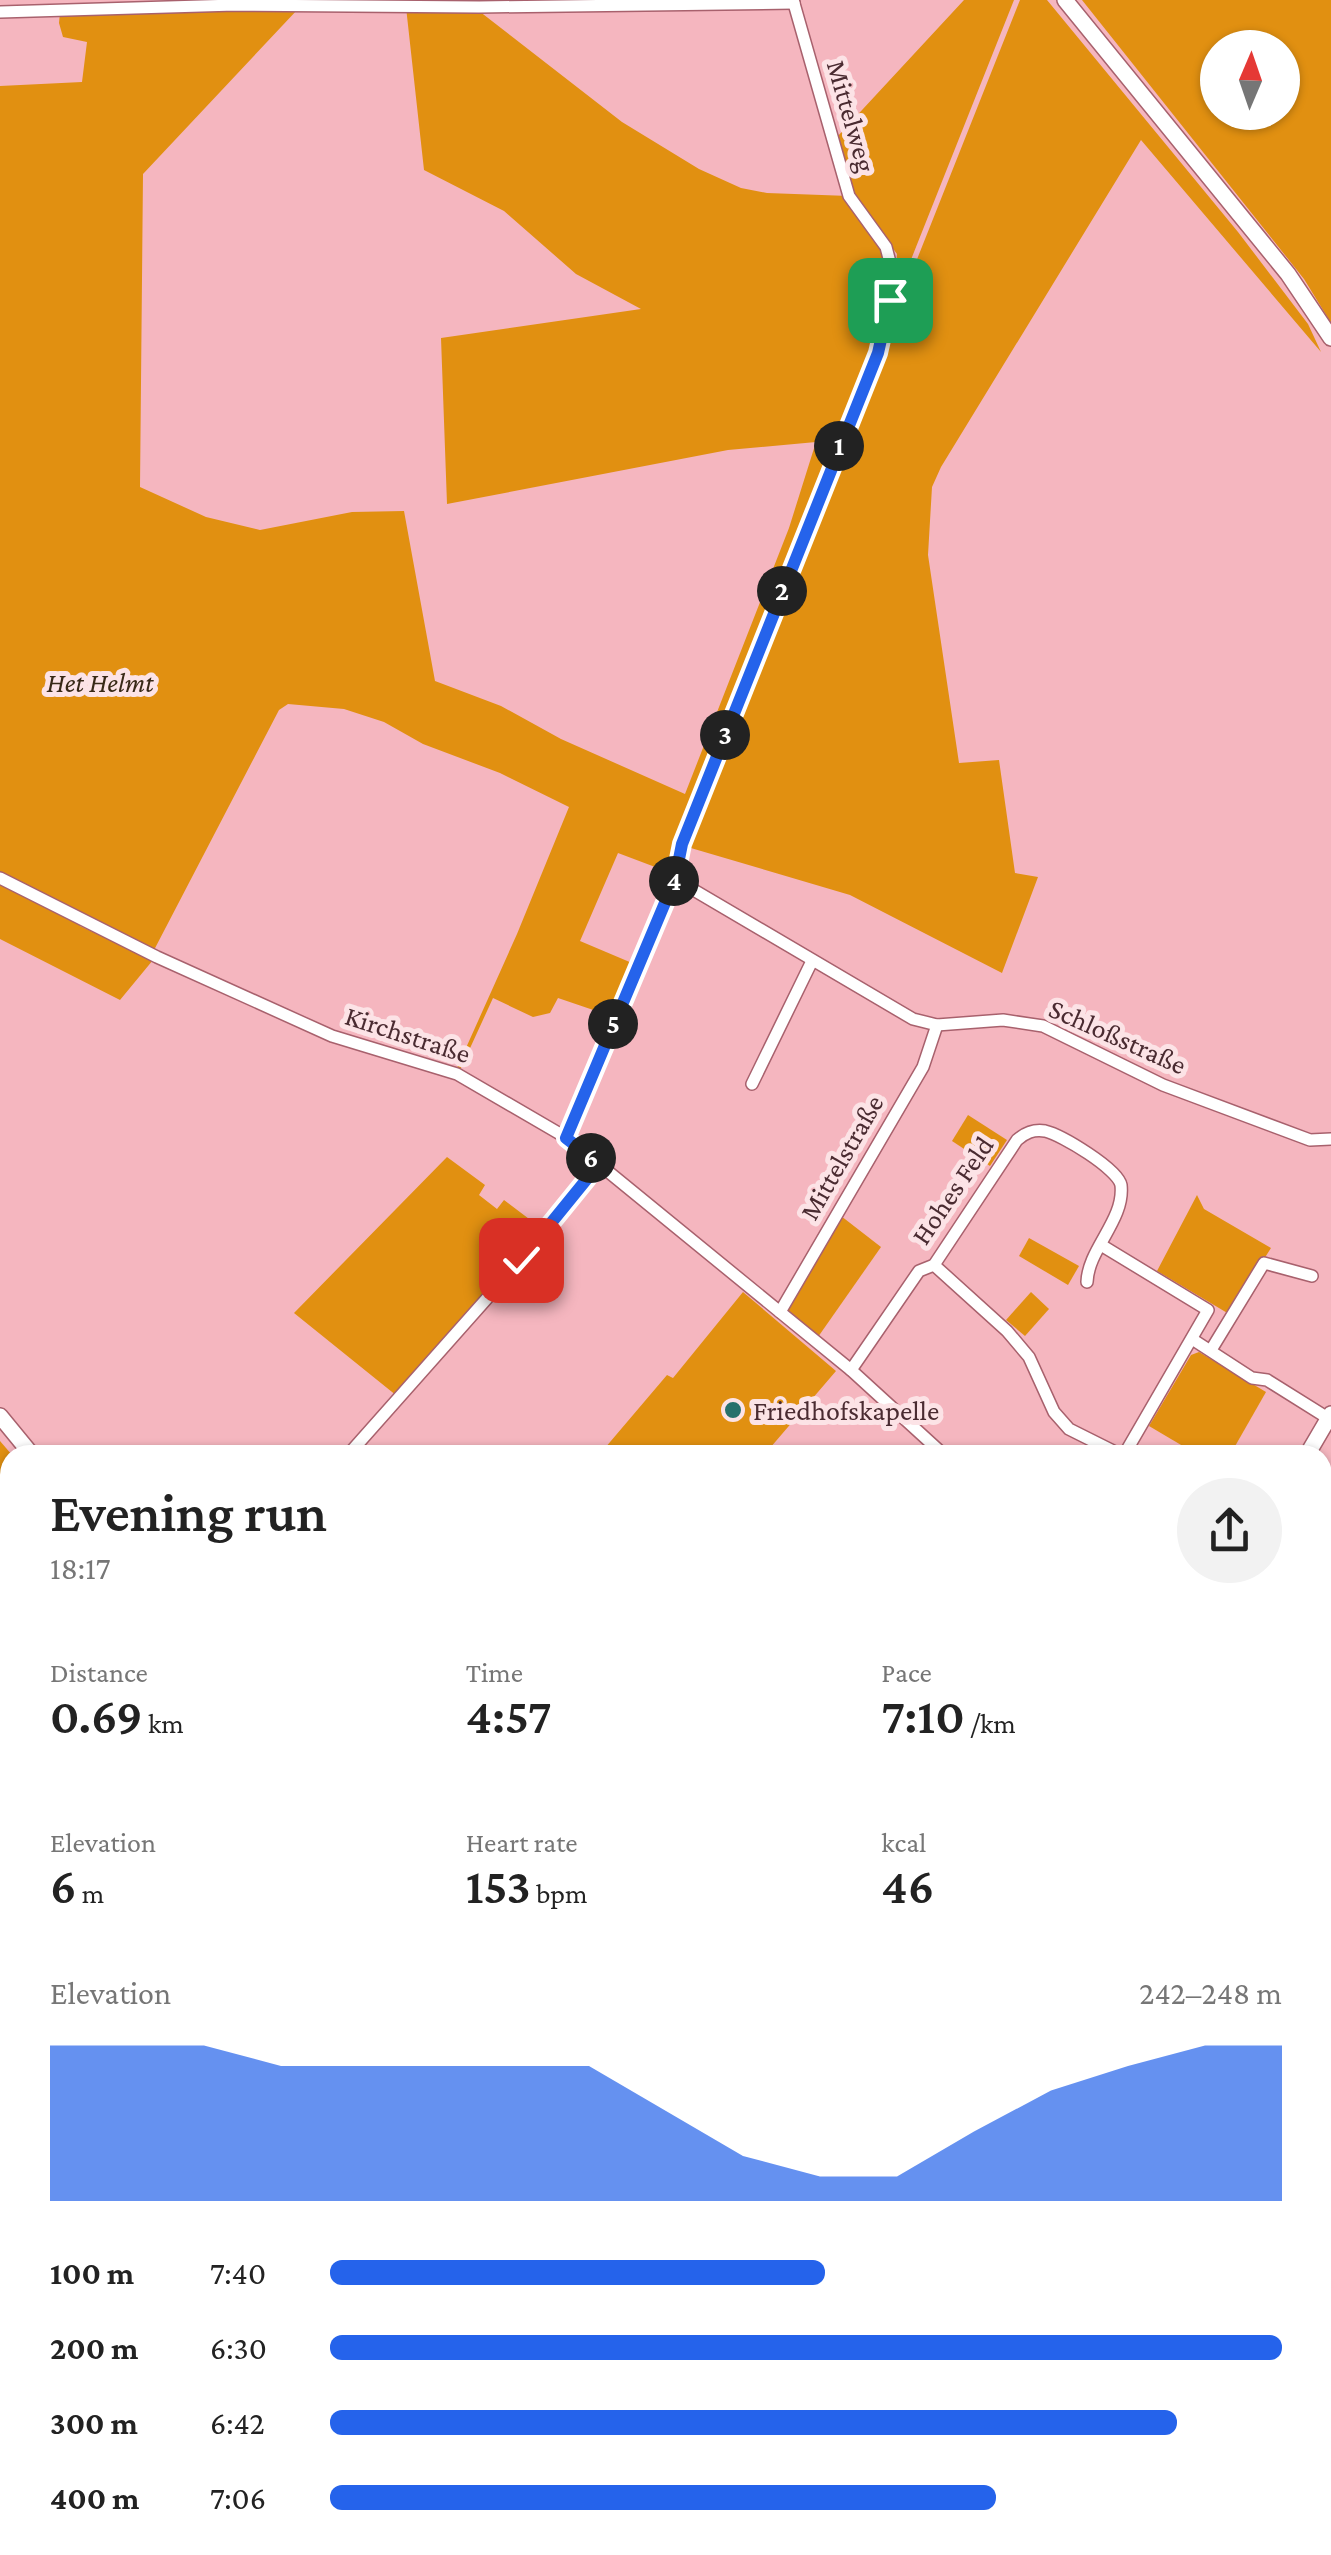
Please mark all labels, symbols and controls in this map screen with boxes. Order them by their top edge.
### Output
north arrow [1200,30,1300,130]
map controls [1200,30,1300,130]
street label: Mittelweg [821,57,882,176]
pin [848,258,933,343]
icon: arrive [863,273,918,328]
pin: 1 [814,421,864,471]
text: 1 [834,430,844,461]
pin: 2 [757,566,807,616]
text: 2 [775,575,789,606]
park label: Het Helmt [46,667,154,698]
pin: 3 [700,710,750,760]
text: 3 [718,719,732,750]
pin: 4 [649,856,699,906]
text: 4 [666,865,682,896]
street label: Schloßstraße [1044,992,1191,1081]
pin: 5 [588,999,638,1049]
street label: Kirchstraße [341,1000,474,1069]
text: 5 [606,1008,620,1039]
street label: Mittelstraße [793,1089,890,1225]
street label: Hohes Feld [905,1130,1000,1250]
pin: 6 [566,1133,616,1183]
text: 6 [583,1142,599,1173]
pin [479,1218,564,1303]
icon: check [494,1233,549,1288]
place label: Friedhofskapelle [753,1395,939,1426]
marker: Friedhofskapelle [722,1399,744,1421]
button: share [1177,1478,1282,1583]
text: Evening run [50,1482,327,1543]
text: 18:17 [50,1550,111,1586]
text: Distance [50,1657,148,1688]
text: Time [466,1657,523,1688]
text: Pace [881,1657,932,1688]
text: 0.69 [50,1688,143,1744]
text: 4:57 [466,1688,552,1744]
text: 7:10 [881,1688,965,1744]
text: km [143,1708,184,1739]
text: /km [965,1708,1016,1739]
text: Elevation [50,1827,156,1858]
text: Heart rate [466,1827,578,1858]
text: kcal [881,1827,926,1858]
text: 6 [50,1858,77,1914]
text: 153 [466,1858,531,1914]
text: 46 [881,1858,934,1914]
text: m [77,1878,104,1909]
text: bpm [531,1878,587,1909]
text: Elevation [50,1975,171,2011]
text: 242–248 m [1139,1975,1282,2011]
text: 100 m [50,2255,134,2291]
text: 7:40 [210,2255,266,2291]
text: 200 m [50,2330,138,2366]
text: 6:30 [210,2330,267,2366]
text: 300 m [50,2405,138,2441]
text: 6:42 [210,2405,265,2441]
text: 400 m [50,2480,139,2516]
text: 7:06 [210,2480,266,2516]

